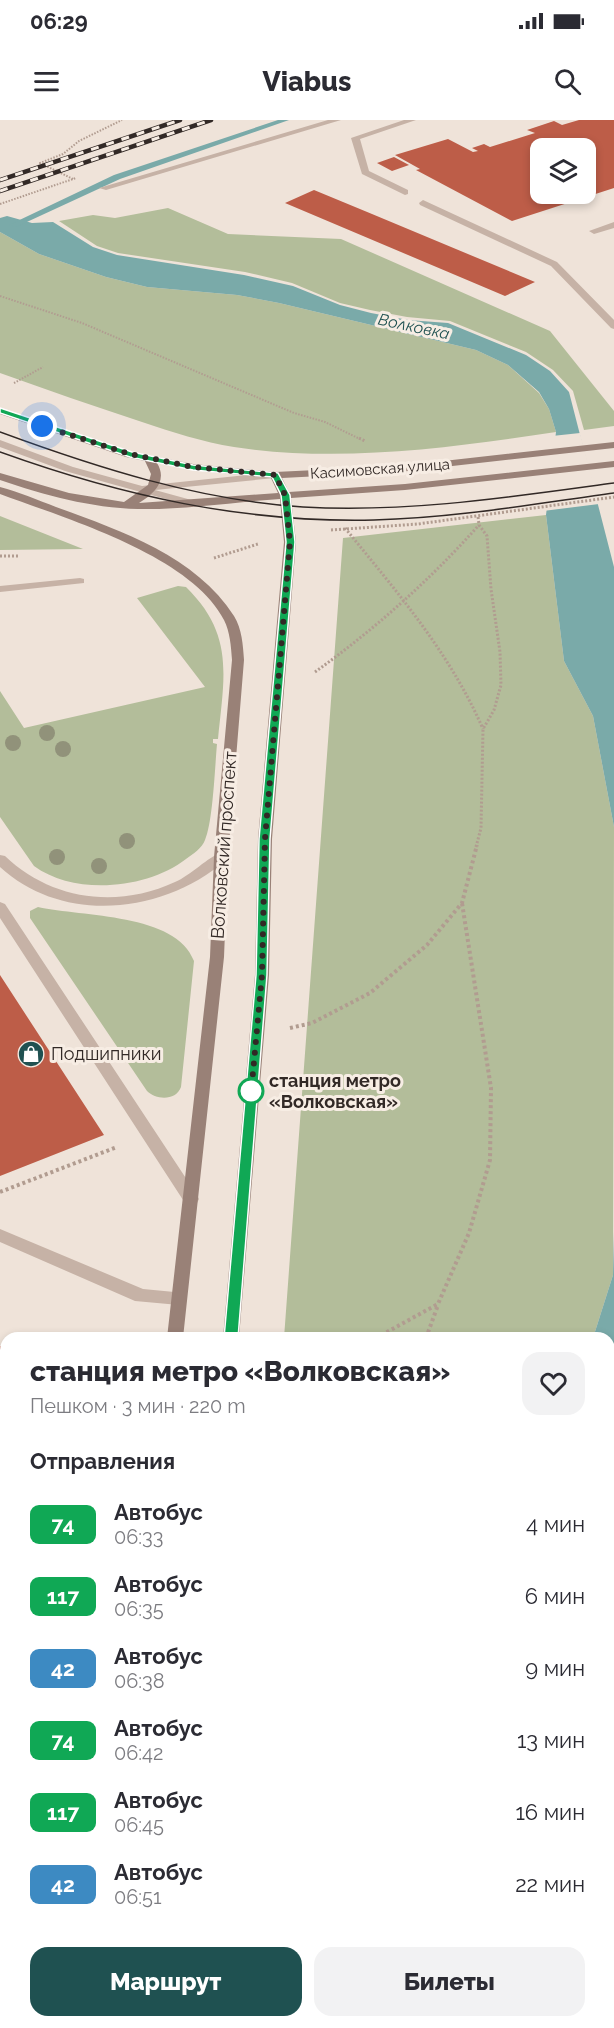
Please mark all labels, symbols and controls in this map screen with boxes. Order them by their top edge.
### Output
text: 06:29 [30,8,88,34]
icon: menu [30,65,63,98]
icon: search [551,65,584,98]
text: Viabus [263,66,351,97]
map controls [530,138,596,204]
button: layers [530,138,596,204]
water label: Волковка [377,310,452,343]
your location [27,411,57,441]
street label: Касимовская улица [309,455,451,483]
street label: Волковский проспект [206,750,241,939]
shop icon: Подшипники [16,1039,46,1069]
place label: Подшипники [51,1043,162,1064]
place label: станция метро «Волковская» [269,1070,401,1112]
marker: станция метро «Волковская» [238,1078,264,1104]
button: heart [522,1352,585,1415]
text: станция метро «Волковская» [30,1355,450,1388]
text: Пешком · 3 мин · 220 m [30,1394,246,1418]
text: Отправления [30,1448,175,1474]
text: Автобус [114,1499,203,1525]
text: 4 мин [526,1511,585,1537]
text: 74 [52,1512,74,1537]
text: 06:33 [114,1525,163,1549]
text: Автобус [114,1571,203,1597]
text: 6 мин [525,1583,585,1609]
text: 117 [47,1584,79,1609]
text: 06:35 [114,1597,164,1621]
text: Автобус [114,1643,203,1669]
text: 9 мин [525,1655,585,1681]
text: 42 [51,1656,75,1681]
text: 06:38 [114,1669,165,1693]
text: Автобус [114,1715,203,1741]
text: 13 мин [517,1727,585,1753]
text: 74 [52,1728,74,1753]
text: 06:42 [114,1741,163,1765]
text: Автобус [114,1787,203,1813]
text: 16 мин [515,1799,585,1825]
text: 117 [47,1800,79,1825]
text: 06:45 [114,1813,164,1837]
text: Автобус [114,1859,203,1885]
text: 22 мин [515,1871,585,1897]
text: 42 [51,1872,75,1897]
text: 06:51 [114,1885,162,1909]
button: Маршрут [30,1947,302,2016]
button: Билеты [314,1947,585,2016]

